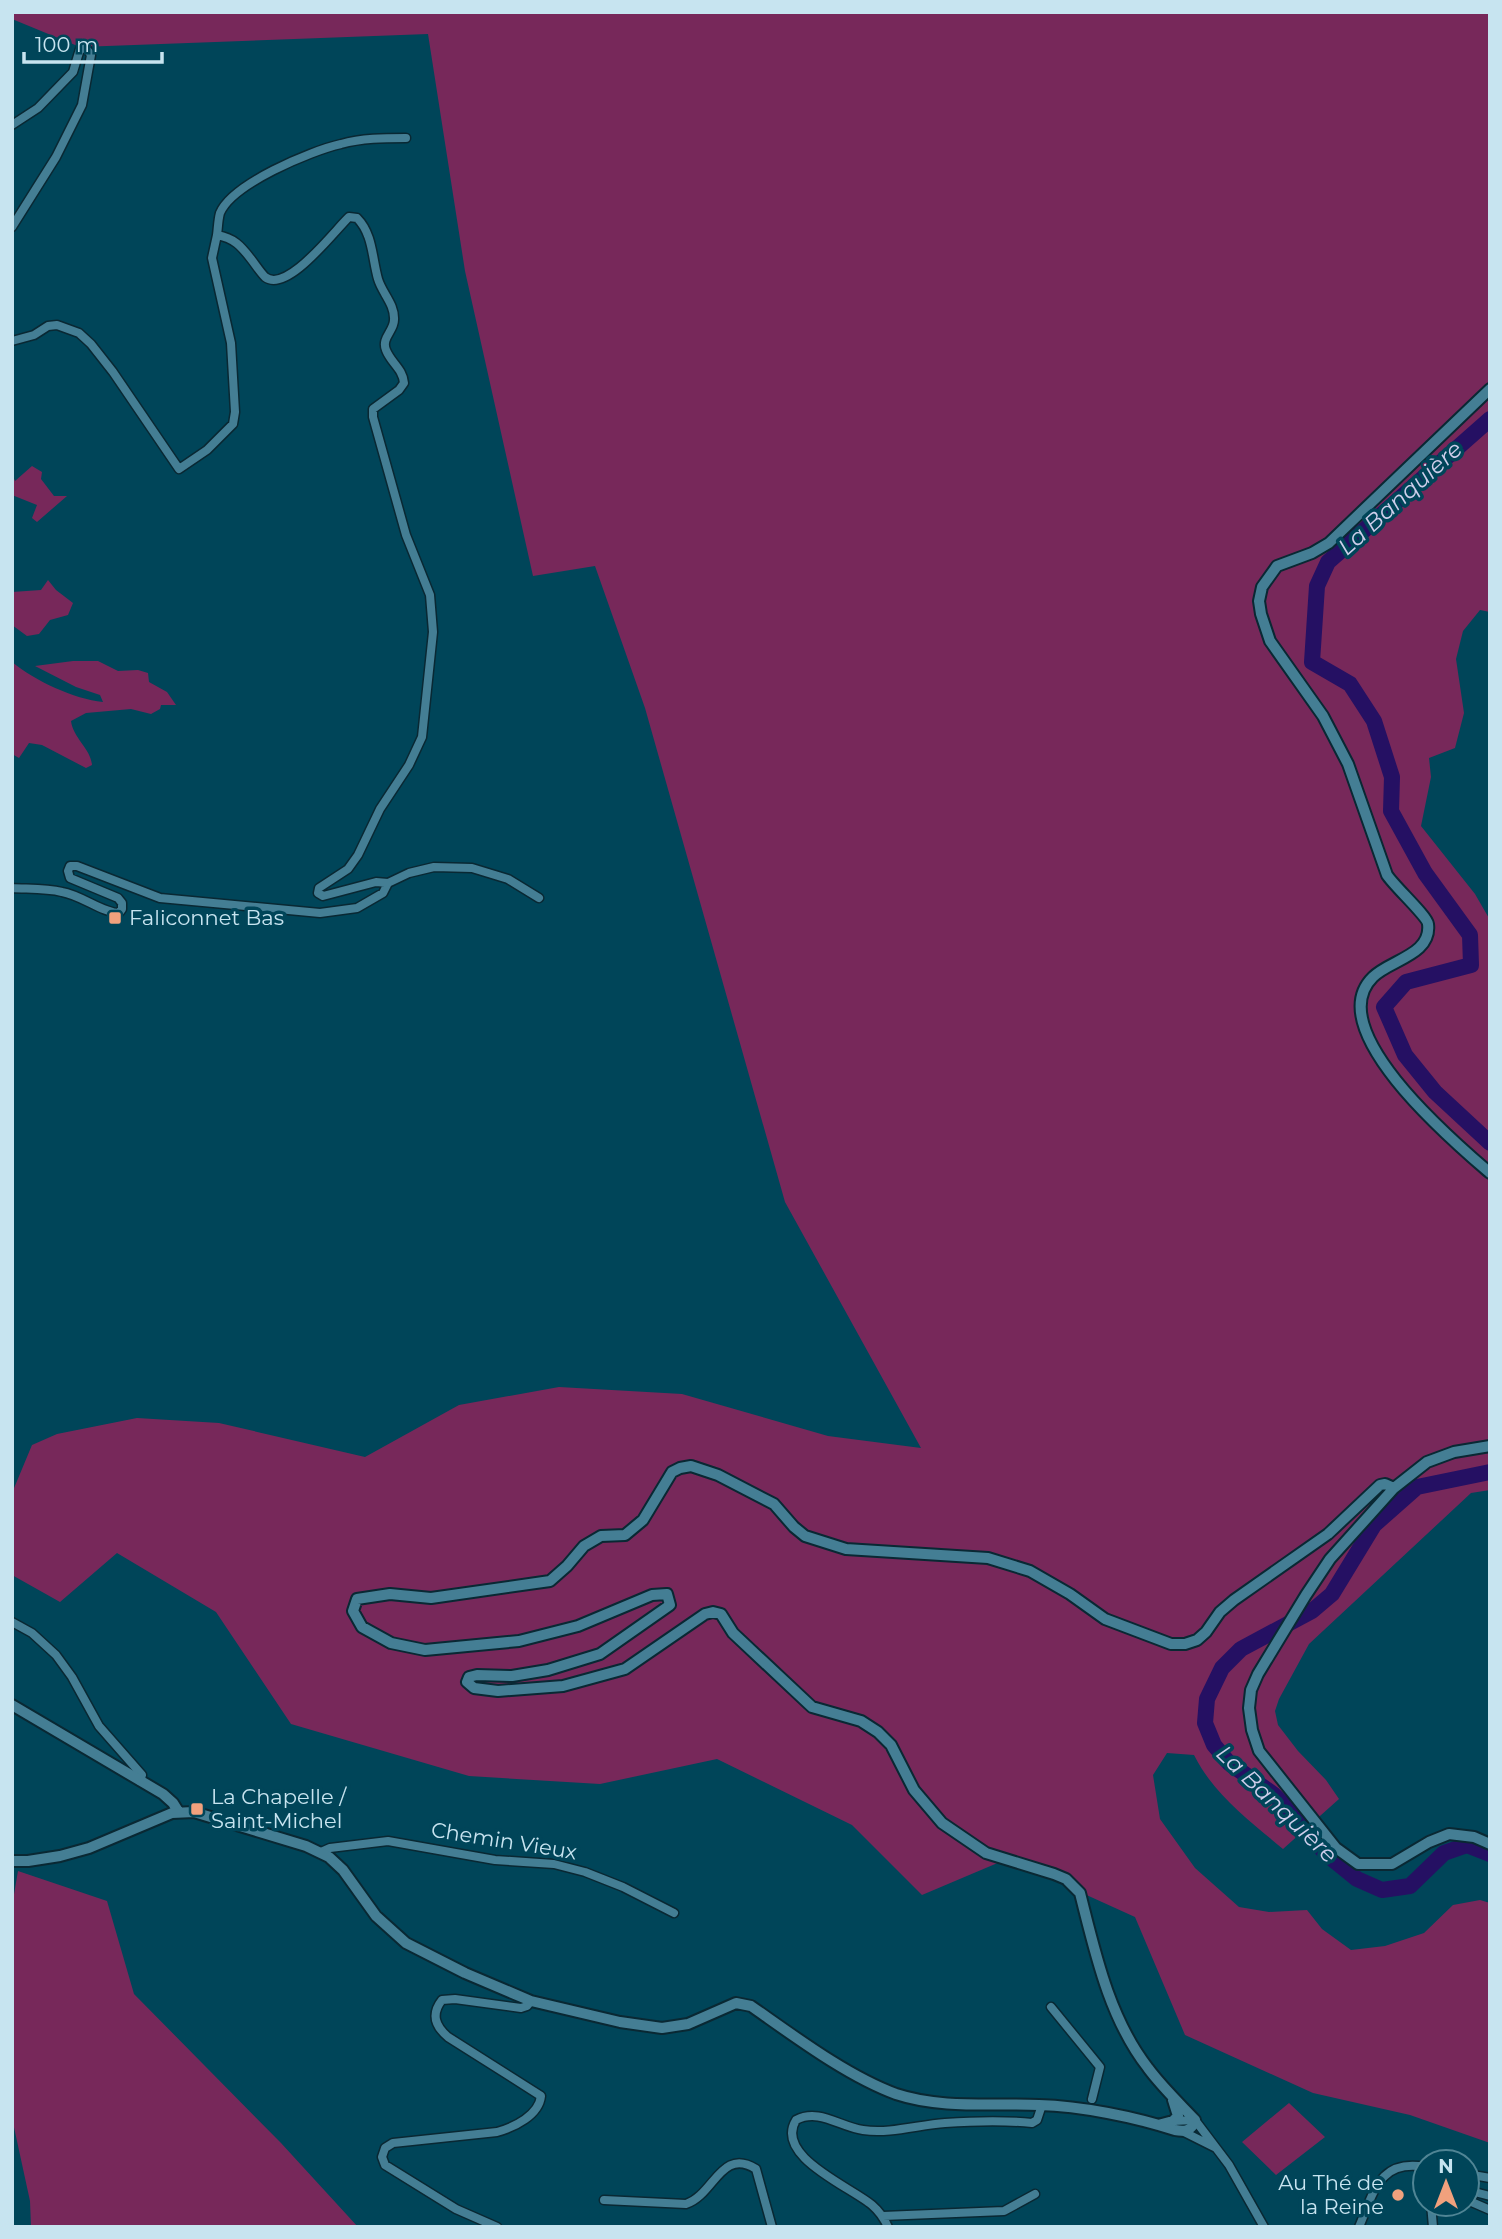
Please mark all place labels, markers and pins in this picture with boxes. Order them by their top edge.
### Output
place label: Faliconnet Bas [129,905,284,930]
marker: Faliconnet Bas [107,910,123,926]
place label: La Chapelle / Saint-Michel [211,1784,347,1833]
marker: La Chapelle / Saint-Michel [189,1801,205,1817]
place label: Au Thé de la Reine [1278,2170,1384,2219]
marker: Au Thé de la Reine [1390,2187,1406,2203]

